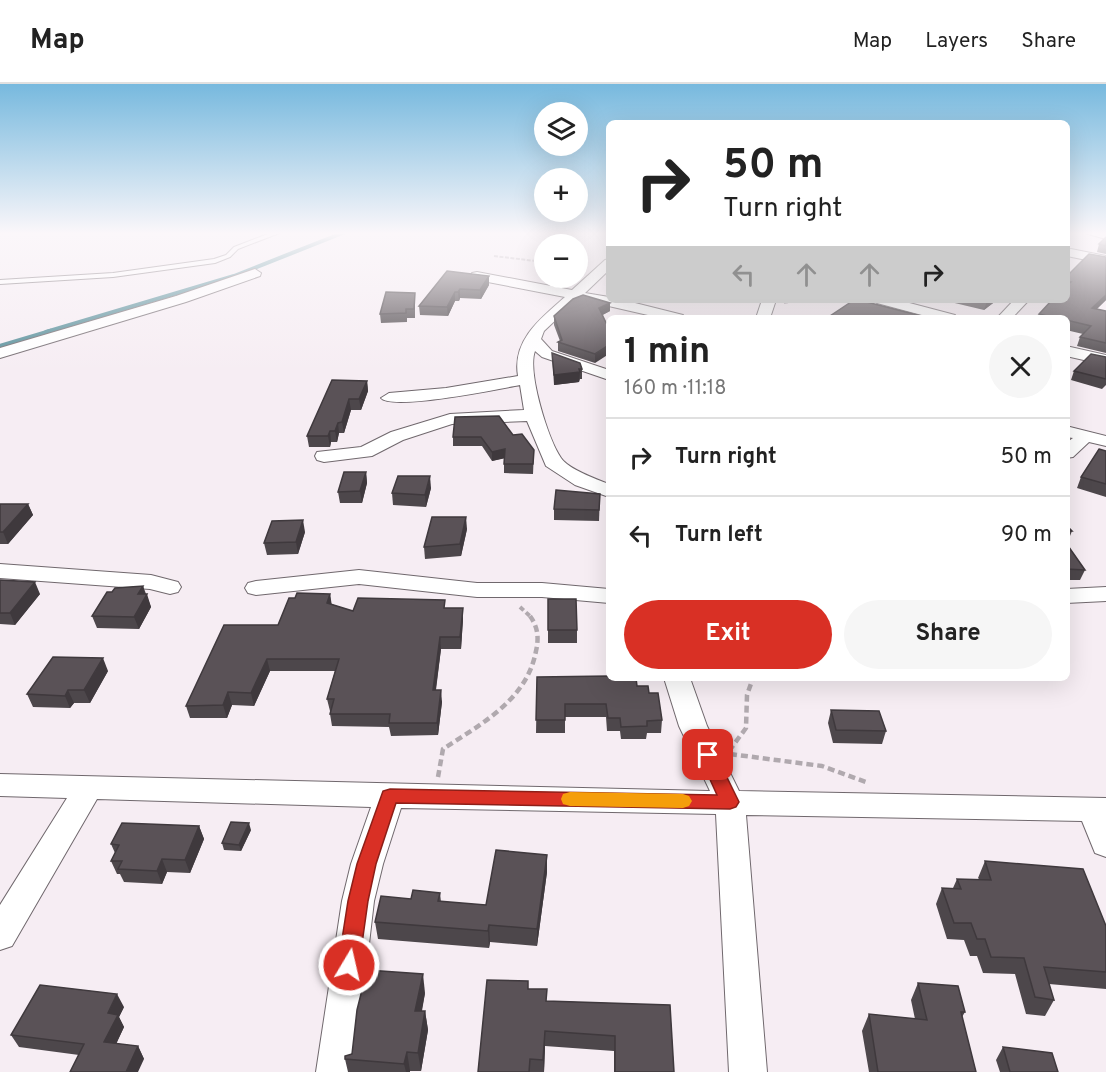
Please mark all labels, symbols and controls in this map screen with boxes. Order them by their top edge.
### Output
text: Map [30,23,85,59]
text: Map [853,28,892,55]
text: Layers [925,28,988,55]
text: Share [1021,28,1076,55]
map controls [534,102,588,288]
button: layers [534,102,588,156]
text: 50 m [723,140,824,193]
icon: right [624,144,702,222]
button: + [534,168,588,222]
text: Turn right [723,192,842,226]
button: − [534,234,588,288]
icon: left [727,258,760,291]
icon: ahead [790,258,823,291]
icon: ahead [853,258,886,291]
icon: right [916,258,949,291]
text: 1 min [624,330,710,376]
button: close [989,335,1052,398]
text: 160 m · 11:18 [624,376,726,402]
icon: right [624,441,657,474]
text: Turn right [675,444,777,471]
text: 50 m [1000,444,1052,471]
icon: left [624,519,657,552]
text: Turn left [675,522,763,549]
text: 90 m [1001,522,1052,549]
button: Exit [624,600,832,669]
button: Share [844,600,1052,669]
pin [682,729,733,780]
icon: arrive [691,738,724,771]
position arrow [317,933,381,997]

